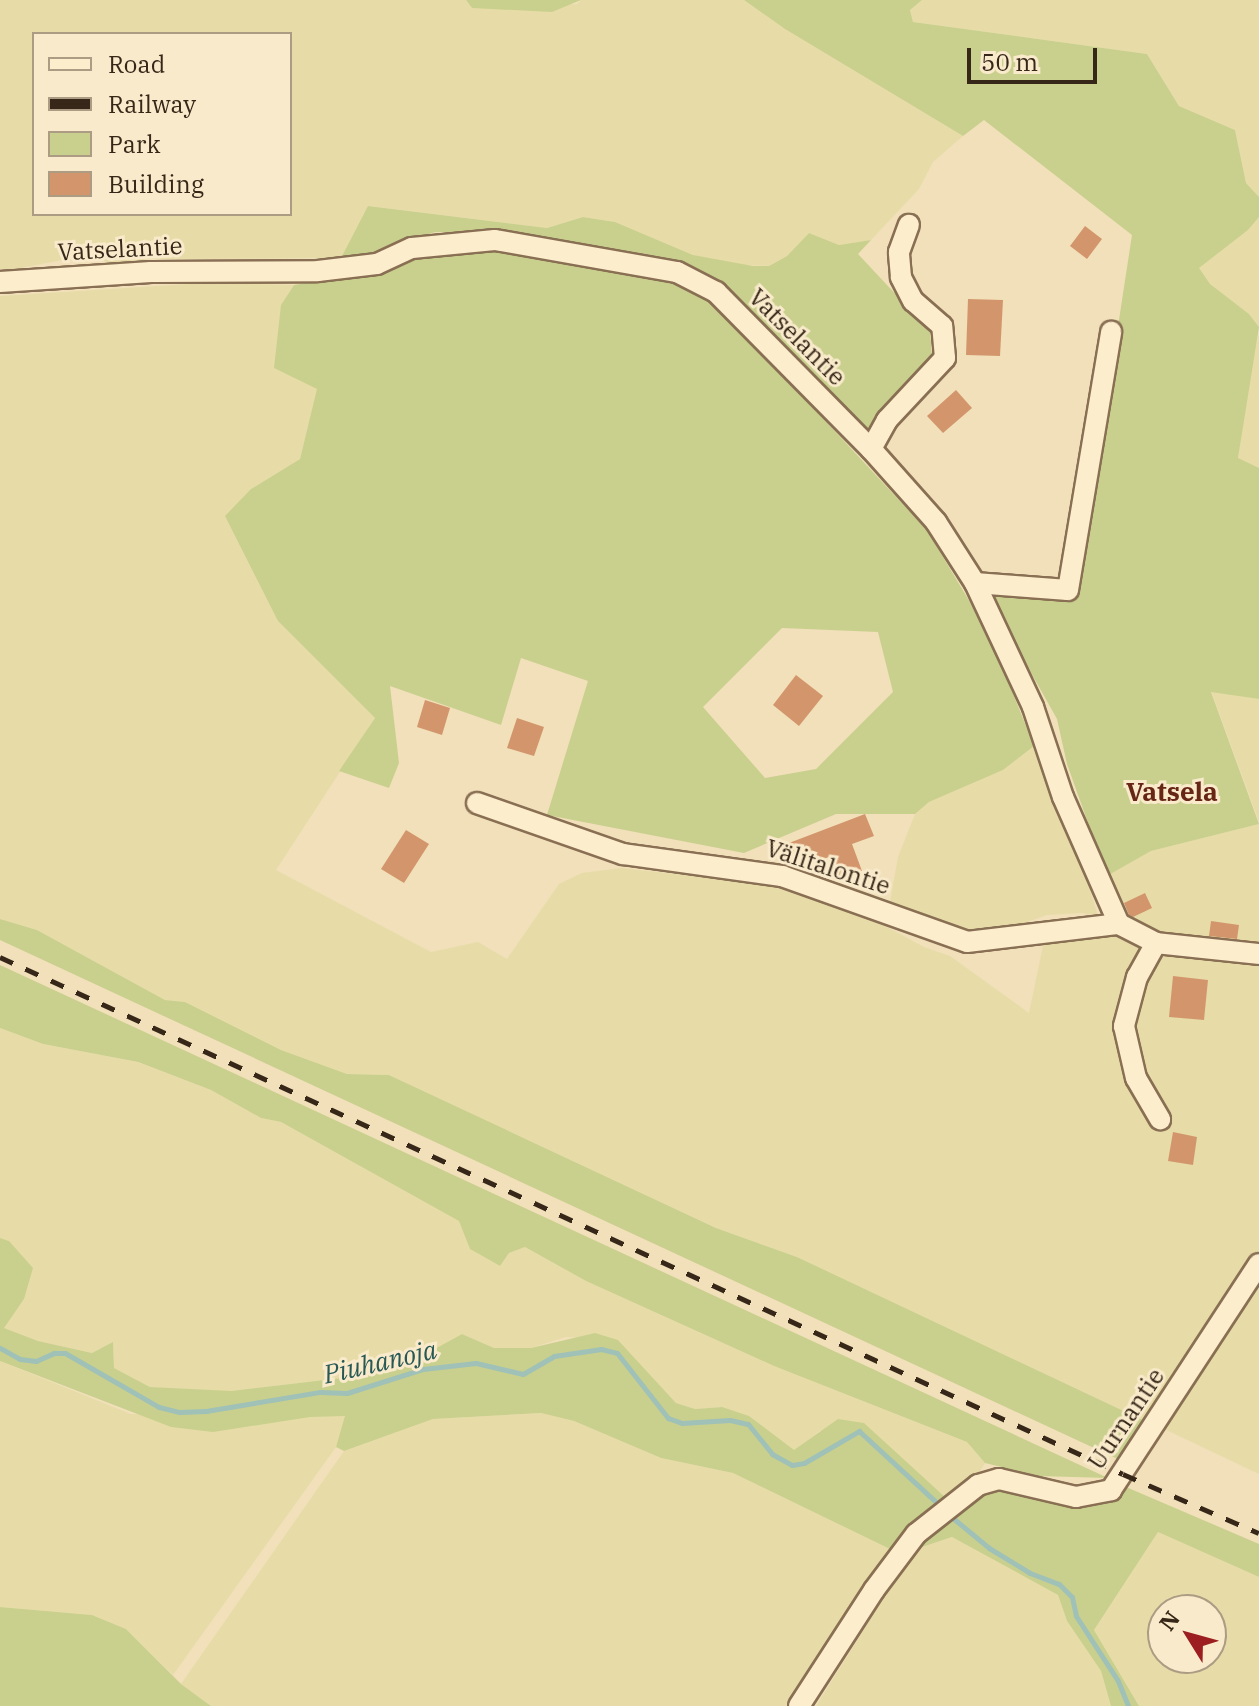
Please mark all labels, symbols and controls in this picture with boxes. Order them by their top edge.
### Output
legend [32,32,292,216]
scale bar [971,32,1101,82]
text: 50 m [981,46,1038,78]
text: Road [108,48,165,80]
text: Railway [108,88,196,120]
text: Park [108,128,160,160]
text: Building [108,168,204,200]
street label: Vatselantie [57,231,183,267]
street label: Vatselantie [743,283,851,391]
district label: Vatsela [1126,776,1218,808]
street label: Välitalontie [762,833,894,901]
water label: Piuhanoja [320,1334,440,1390]
street label: Uurnantie [1082,1363,1170,1475]
north arrow [1147,1594,1227,1674]
text: N [1152,1605,1186,1636]

